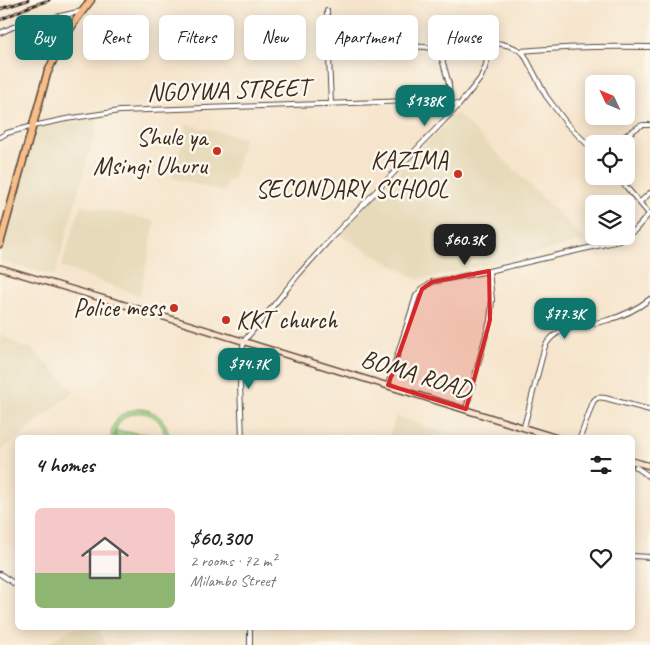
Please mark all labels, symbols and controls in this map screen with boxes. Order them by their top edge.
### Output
chip: Buy [15,15,73,60]
chip: Rent [83,15,149,60]
chip: Filters [159,15,234,60]
chip: New [244,15,306,60]
chip: Apartment [316,15,418,60]
chip: House [428,15,499,60]
street label: NGOYWA STREET [147,71,316,109]
north arrow [585,75,635,125]
map controls [585,75,635,245]
pin: $138K [390,84,460,127]
text: $138K [407,91,443,111]
place label: Shule ya Msingi Uhuru [93,121,210,182]
button: locate [585,135,635,185]
place label: KAZIMA SECONDARY SCHOOL [255,144,449,205]
marker: Shule ya Msingi Uhuru [211,145,223,157]
marker: KAZIMA SECONDARY SCHOOL [452,168,464,180]
button: layers [585,195,635,245]
pin: $60.3K [424,224,506,266]
text: $60.3K [445,230,485,250]
place label: Police mess [73,292,166,324]
pin: $77.3K [524,298,606,340]
marker: Police mess [168,302,180,314]
place label: KKT church [236,304,339,336]
text: $77.3K [545,304,585,324]
marker: KKT church [220,314,232,326]
street label: BOMA ROAD [357,342,477,407]
pin: $74.7K [208,348,290,390]
text: $74.7K [229,354,269,374]
icon: filters [587,451,615,479]
text: 4 homes [35,452,94,478]
text: $60,300 [190,525,251,551]
icon: home [75,528,135,588]
icon: heart [587,544,615,572]
text: 2 rooms · 72 m² [190,551,276,571]
text: Milambo Street [190,571,275,591]

